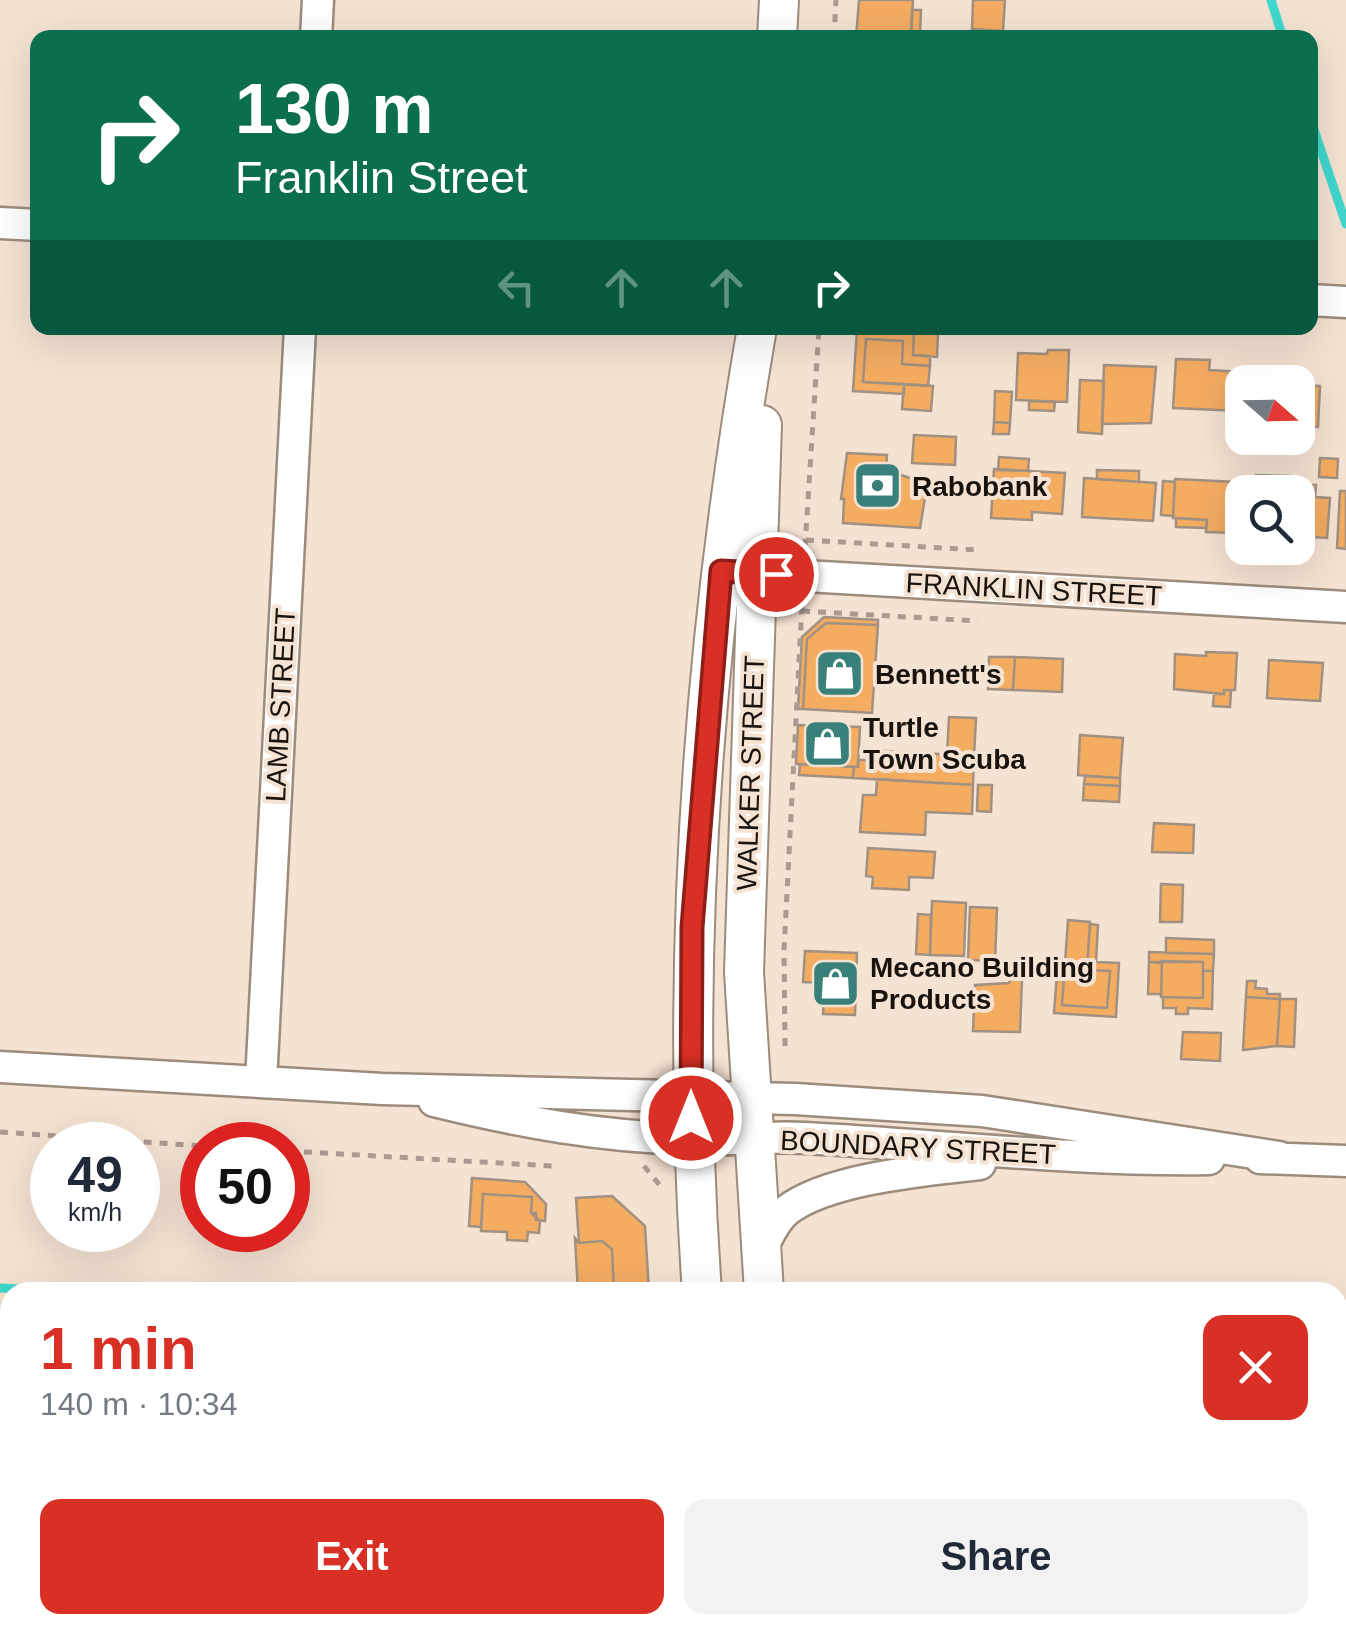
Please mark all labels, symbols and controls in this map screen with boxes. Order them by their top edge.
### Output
icon: right [70,70,200,200]
text: 130 m [235,70,433,148]
text: Franklin Street [235,152,528,203]
icon: left [489,260,544,315]
icon: ahead [594,260,649,315]
icon: ahead [699,260,754,315]
icon: right [804,260,859,315]
north arrow [1225,365,1315,455]
map controls [1225,365,1315,565]
bank icon: Rabobank [851,460,903,512]
place label: Rabobank [912,471,1048,502]
button: search [1225,475,1315,565]
pin [734,532,819,617]
icon: arrive [749,547,804,602]
street label: FRANKLIN STREET [905,567,1163,612]
street label: LAMB STREET [260,607,301,803]
shop icon: Bennett's [814,648,866,700]
street label: WALKER STREET [731,655,770,891]
place label: Bennett's [875,659,1001,690]
place label: Turtle Town Scuba [863,712,1026,775]
shop icon: Turtle Town Scuba [802,717,854,769]
place label: Mecano Building Products [870,952,1094,1015]
shop icon: Mecano Building Products [809,957,861,1009]
position arrow [639,1066,743,1170]
speed limit sign: 50 [180,1122,310,1252]
street label: BOUNDARY STREET [779,1125,1057,1170]
text: 49 [67,1147,123,1203]
text: km/h [68,1198,122,1226]
text: 1 min [40,1315,197,1382]
button: close [1203,1315,1308,1420]
text: 140 m · 10:34 [40,1386,237,1422]
button: Exit [40,1499,664,1614]
button: Share [684,1499,1308,1614]

